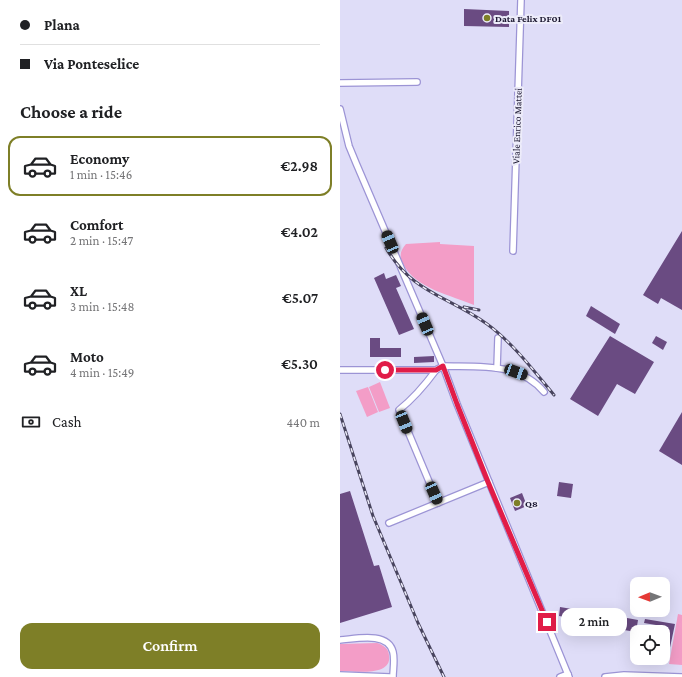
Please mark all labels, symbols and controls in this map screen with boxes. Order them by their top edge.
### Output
marker: Data Felix DF01 [482,13,492,23]
place label: Data Felix DF01 [495,13,562,24]
text: Plana [44,17,80,33]
text: Via Ponteselice [44,56,139,72]
street label: Viale Enrico Mattei [510,87,524,164]
text: Choose a ride [20,102,122,122]
icon: car [22,148,58,184]
text: Economy [70,151,129,167]
text: €2.98 [281,158,318,174]
text: 1 min · 15:46 [70,167,132,182]
icon: car [22,214,58,250]
text: Comfort [70,217,124,233]
text: €4.02 [281,224,318,240]
car [380,229,400,255]
text: 2 min · 15:47 [70,233,133,248]
icon: car [22,280,58,316]
text: XL [70,283,87,299]
text: €5.07 [282,290,318,306]
text: 3 min · 15:48 [70,299,135,314]
car [415,311,435,337]
icon: car [22,346,58,382]
text: Moto [70,349,104,365]
text: €5.30 [281,356,318,372]
route start [376,361,394,379]
car [503,362,529,382]
text: 4 min · 15:49 [70,365,134,380]
car [394,409,414,435]
icon: cash [20,411,42,433]
text: Cash [52,414,82,430]
text: 440 m [286,415,320,430]
car [424,480,444,506]
marker: Q8 [512,498,522,508]
place label: Q8 [525,498,538,509]
north arrow [630,577,670,617]
map controls [630,577,670,665]
callout: 2 min [561,608,627,636]
route end [538,613,556,631]
text: 2 min [579,614,609,629]
button: Confirm [20,623,320,669]
button: locate [630,625,670,665]

